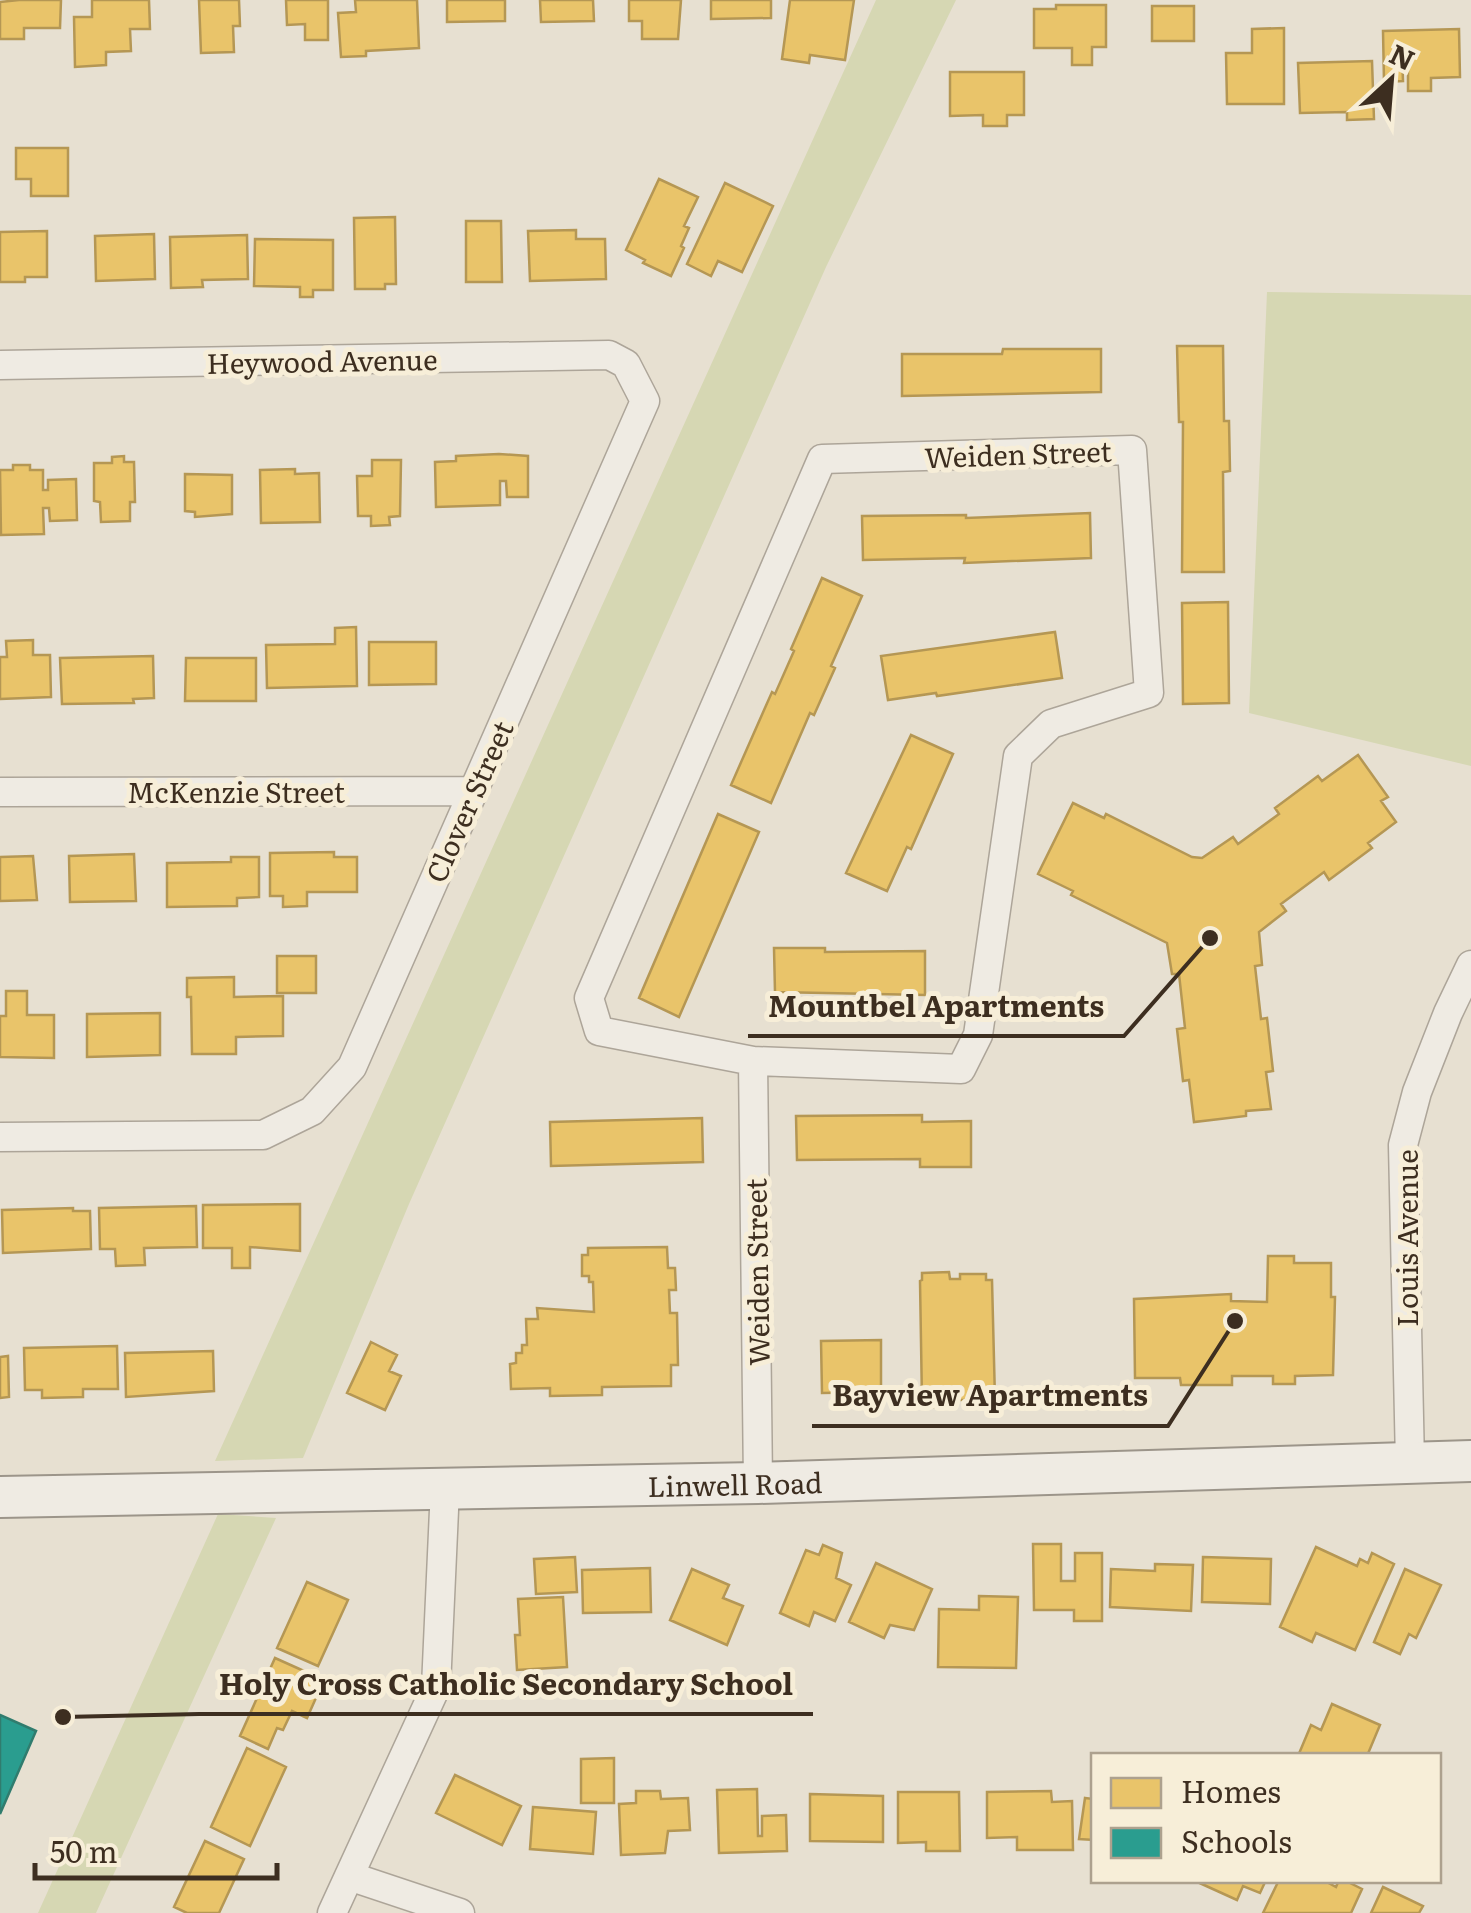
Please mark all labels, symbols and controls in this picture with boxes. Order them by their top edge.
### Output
north arrow [1341,30,1441,130]
text: N [1383,32,1423,80]
street label: Heywood Avenue [206,337,438,383]
street label: Weiden Street [924,429,1113,477]
street label: Clover Street [414,713,523,889]
street label: McKenzie Street [127,770,346,812]
callout: Mountbel Apartments [748,976,1124,1036]
text: Mountbel Apartments [768,982,1104,1026]
street label: Louis Avenue [1385,1149,1427,1327]
street label: Weiden Street [733,1177,779,1366]
callout: Bayview Apartments [812,1366,1168,1426]
text: Bayview Apartments [832,1371,1148,1415]
street label: Linwell Road [647,1460,823,1506]
callout: Holy Cross Catholic Secondary School [199,1654,813,1714]
text: Holy Cross Catholic Secondary School [219,1660,793,1704]
legend [1091,1753,1441,1883]
text: Homes [1181,1768,1281,1812]
scale bar [35,1818,278,1880]
text: Schools [1181,1818,1292,1862]
text: 50 m [50,1828,118,1872]

